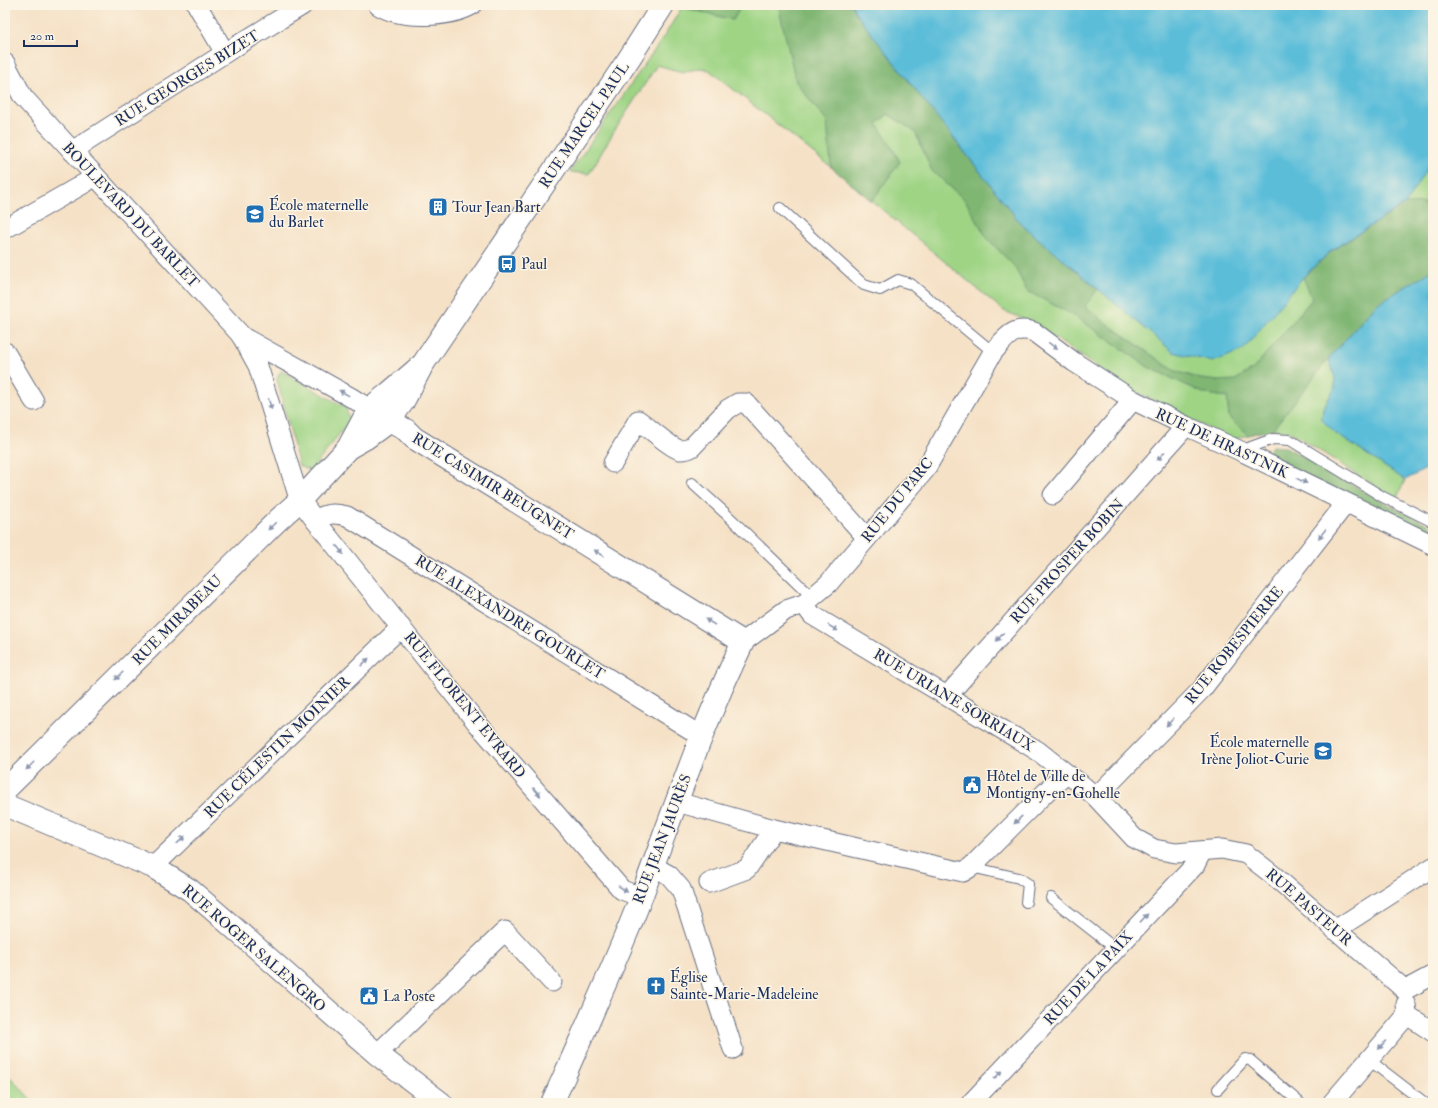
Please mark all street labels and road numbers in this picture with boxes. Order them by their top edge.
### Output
street label: RUE GEORGES BIZET [112,26,263,131]
street label: RUE MARCEL PAUL [535,58,634,192]
street label: BOULEVARD DU BARLET [58,139,203,292]
street label: RUE DE HRASTNIK [1152,404,1292,483]
street label: RUE CASIMIR BEUGNET [408,429,577,544]
street label: RUE DU PARC [857,454,938,547]
street label: RUE PROSPER BOBIN [1006,495,1129,628]
street label: RUE ALEXANDRE GOURLET [411,551,608,684]
street label: RUE MIRABEAU [128,571,227,669]
street label: RUE ROBESPIERRE [1181,582,1288,708]
street label: RUE FLORENT EVRARD [400,628,530,782]
street label: RUE URIANE SORRIAUX [870,645,1038,756]
street label: RUE CÉLESTIN MOINIER [199,670,355,822]
street label: RUE JEAN JAURÈS [628,771,697,907]
street label: RUE PASTEUR [1262,865,1357,951]
street label: RUE ROGER SALENGRO [178,881,330,1016]
street label: RUE DE LA PAIX [1040,927,1137,1030]

